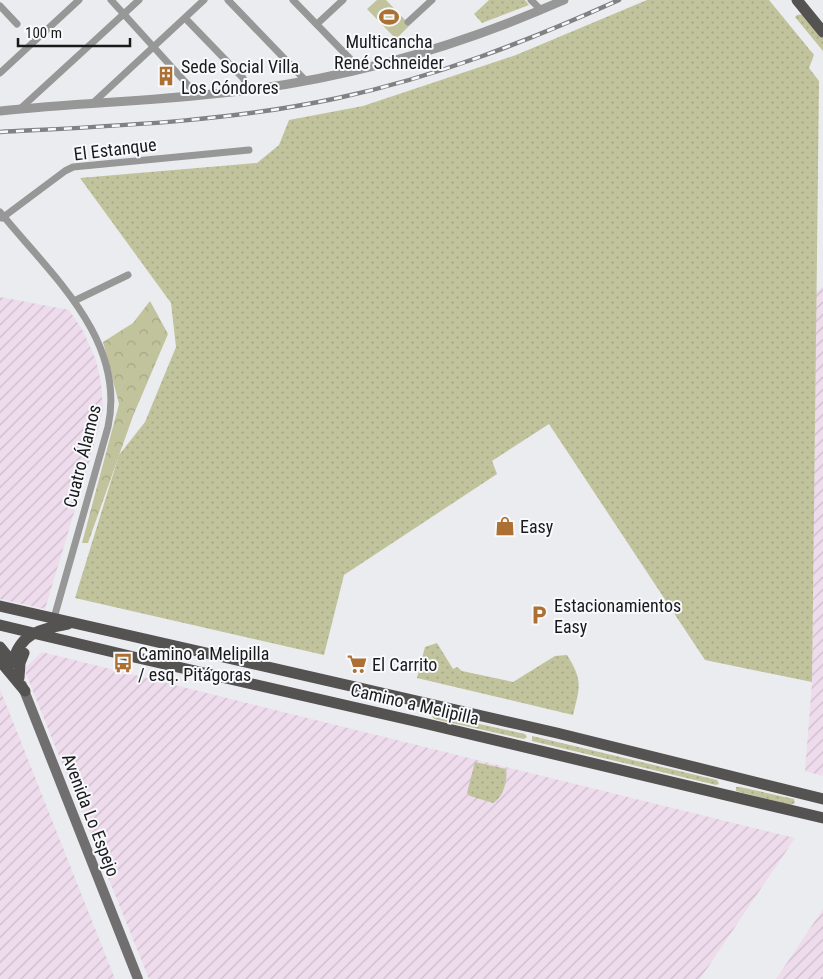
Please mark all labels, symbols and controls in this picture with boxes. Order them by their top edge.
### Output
sports icon: Multicancha René Schneider [378,6,400,28]
scale bar [18,15,130,47]
text: 100 m [25,24,62,42]
place label: Multicancha René Schneider [334,31,444,73]
place label: Sede Social Villa Los Cóndores [181,56,299,98]
building icon: Sede Social Villa Los Cóndores [155,65,177,87]
street label: El Estanque [72,134,158,164]
street label: Cuatro Álamos [59,402,105,510]
shop icon: Easy [494,515,516,537]
place label: Easy [520,516,554,537]
place label: Estacionamientos Easy [554,595,681,637]
parking icon: Estacionamientos Easy [528,604,550,626]
place label: Camino a Melipilla / esq. Pitágoras [138,643,269,685]
bus stop icon: Camino a Melipilla / esq. Pitágoras [112,652,134,674]
supermarket icon: El Carrito [346,653,368,675]
place label: El Carrito [372,654,437,675]
street label: Camino a Melipilla [349,679,481,729]
street label: Avenida Lo Espejo [58,751,124,879]

